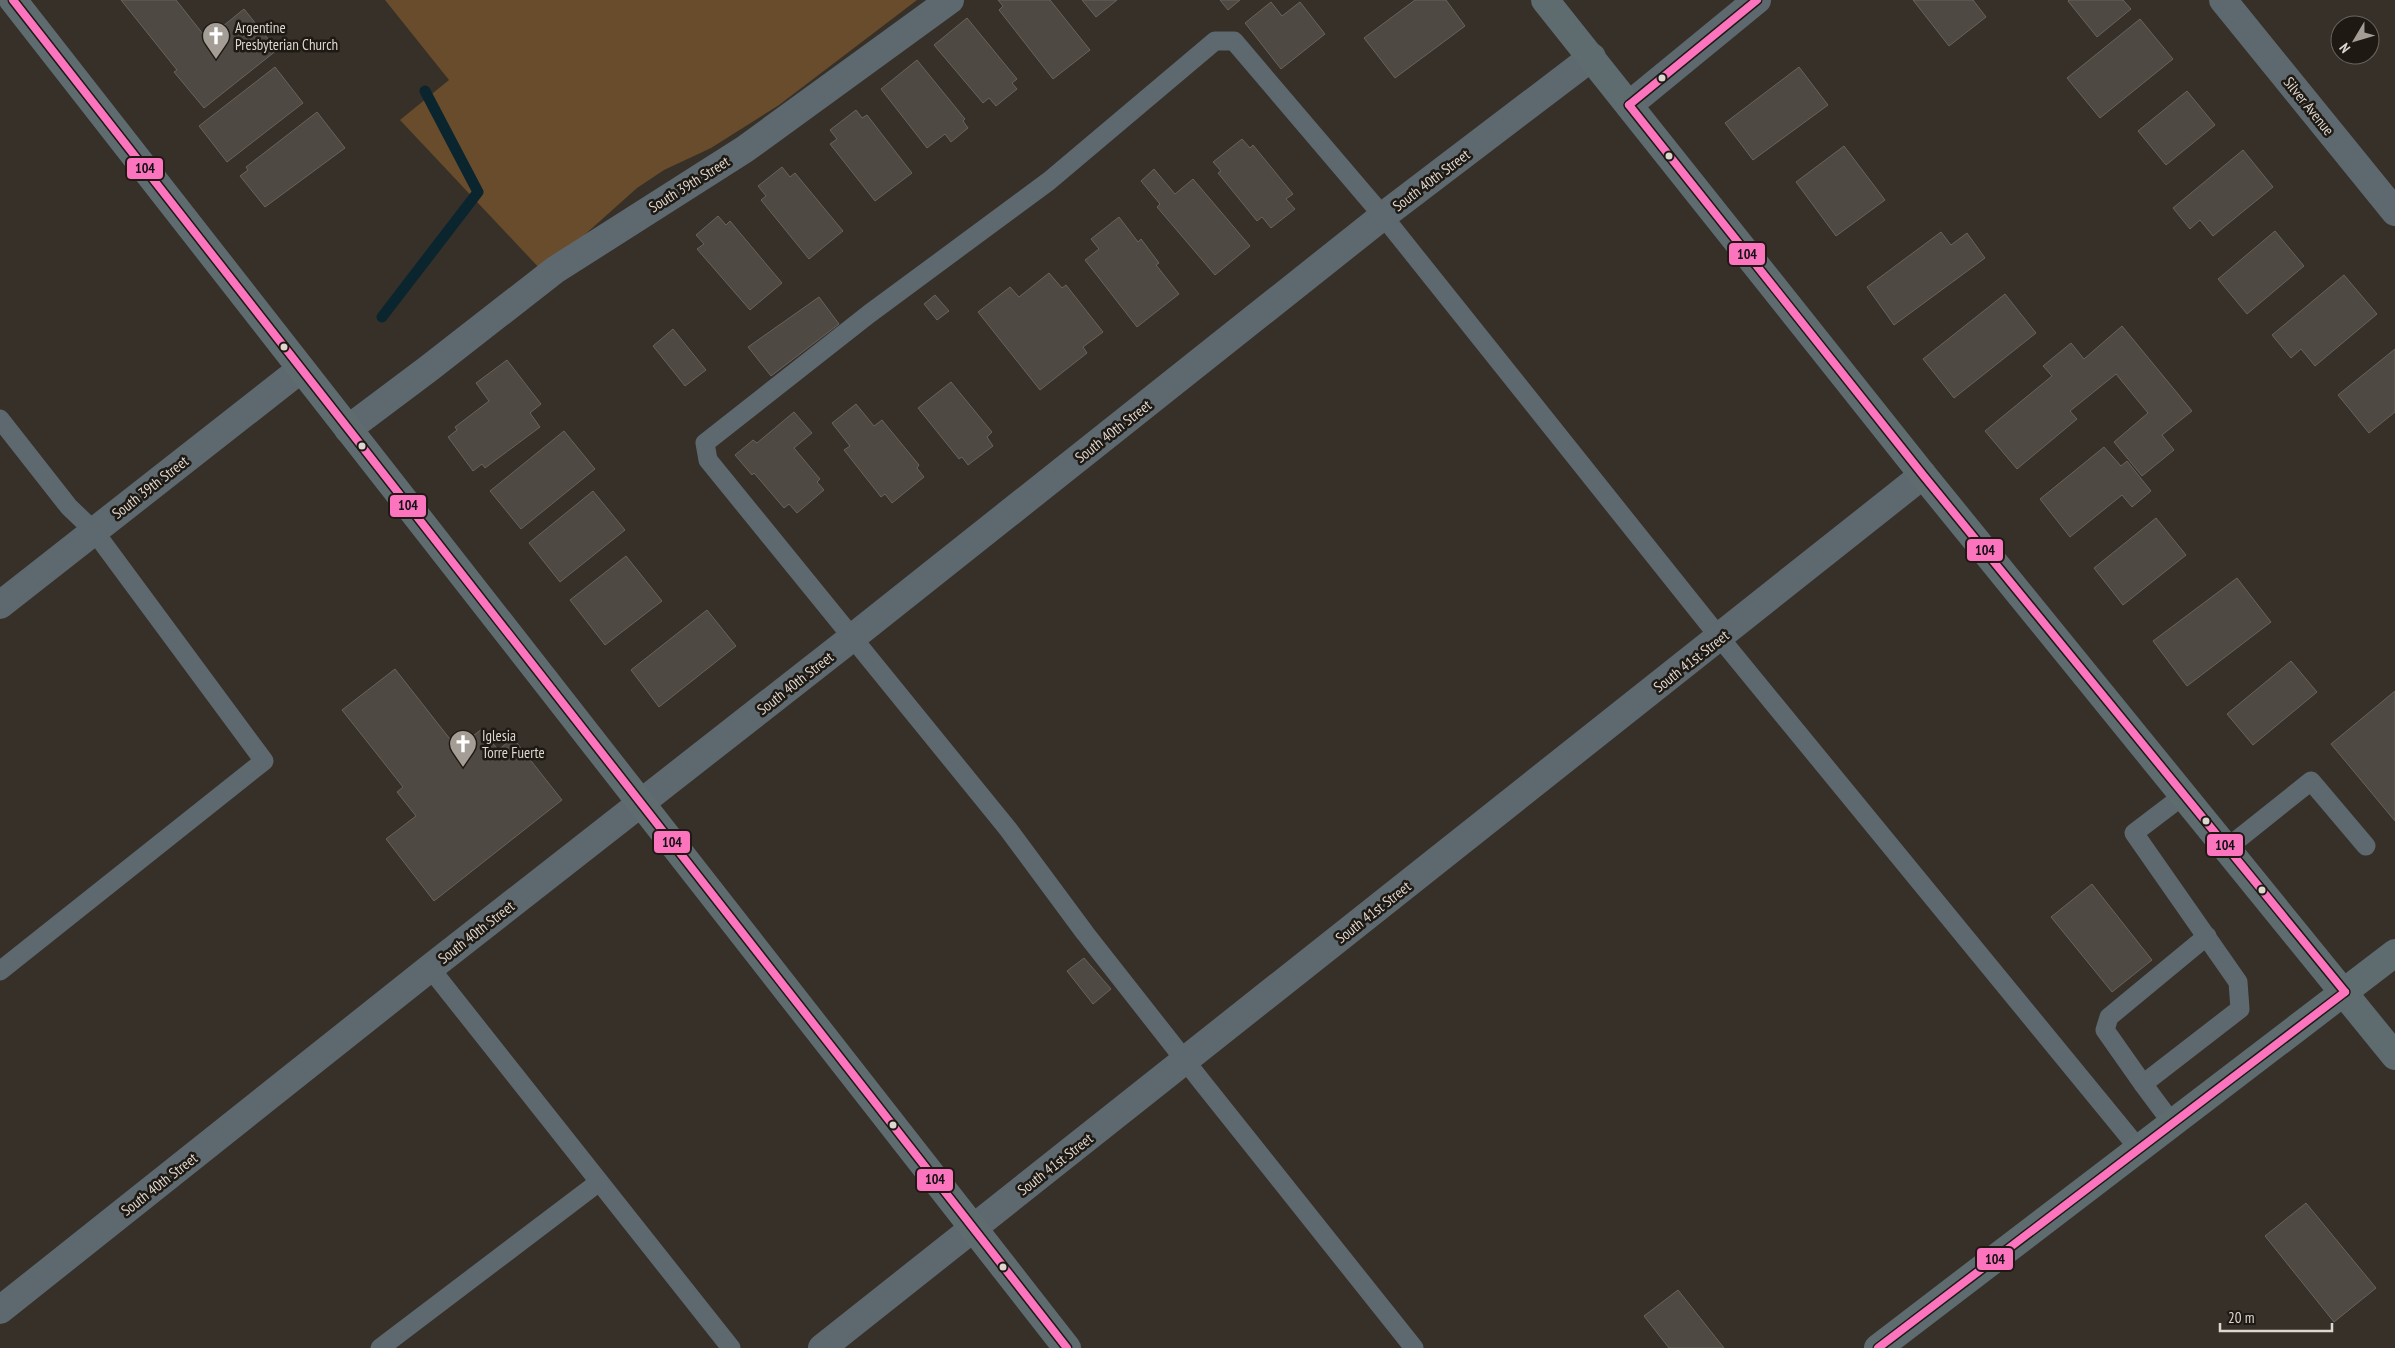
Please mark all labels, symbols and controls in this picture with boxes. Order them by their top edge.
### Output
north arrow [2330,15,2380,65]
place label: Argentine Presbyterian Church [235,18,338,54]
church icon: Argentine Presbyterian Church [201,21,231,60]
text: N [2335,39,2354,57]
unlabelled marker [1657,73,1667,83]
street label: Silver Avenue [2280,73,2338,139]
street label: South 40th Street [1389,145,1473,215]
unlabelled marker [1664,151,1674,161]
street label: South 39th Street [645,152,733,216]
line badge: 104 [126,157,164,180]
text: 104 [135,159,155,177]
line badge: 104 [1728,242,1766,266]
text: 104 [1737,245,1757,263]
unlabelled marker [279,342,289,352]
street label: South 40th Street [1071,395,1155,467]
unlabelled marker [357,441,367,451]
street label: South 39th Street [108,451,192,523]
line badge: 104 [389,494,427,518]
text: 104 [398,496,418,514]
line badge: 104 [1966,538,2004,562]
text: 104 [1975,541,1995,559]
street label: South 41st Street [1650,626,1732,696]
street label: South 40th Street [753,647,837,719]
place label: Iglesia Torre Fuerte [482,726,545,762]
church icon: Iglesia Torre Fuerte [448,729,478,768]
unlabelled marker [2201,816,2211,826]
line badge: 104 [653,830,691,854]
text: 104 [662,833,682,851]
line badge: 104 [2206,833,2244,857]
text: 104 [2215,836,2235,854]
street label: South 41st Street [1332,877,1414,947]
unlabelled marker [2257,885,2267,895]
street label: South 40th Street [434,896,518,968]
unlabelled marker [888,1120,898,1130]
street label: South 41st Street [1014,1129,1096,1199]
street label: South 40th Street [117,1148,201,1220]
line badge: 104 [916,1168,954,1192]
text: 104 [925,1170,945,1188]
line badge: 104 [1976,1247,2014,1271]
text: 104 [1985,1250,2005,1268]
unlabelled marker [998,1262,1008,1272]
scale bar [2220,1300,2332,1332]
text: 20 m [2228,1308,2254,1327]

